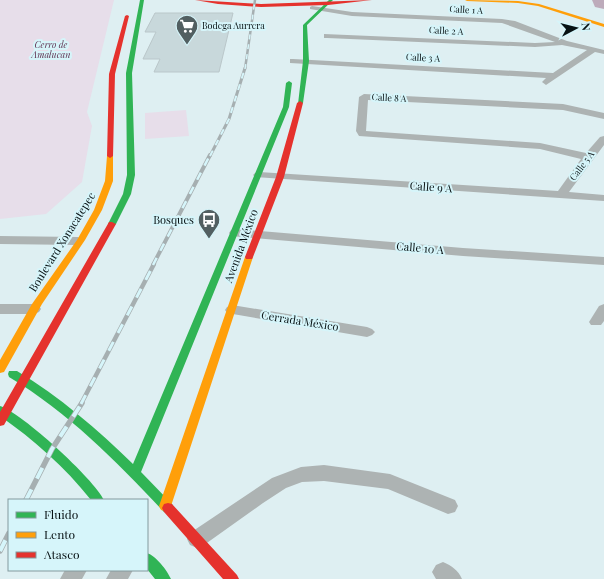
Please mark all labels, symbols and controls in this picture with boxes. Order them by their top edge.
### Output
street label: Calle 1 A [449,2,483,16]
north arrow [556,8,596,48]
supermarket icon: Bodega Aurrera [174,13,200,46]
place label: Bodega Aurrera [202,19,265,31]
text: N [578,22,594,32]
street label: Calle 2 A [429,23,464,37]
park label: Cerro de Amalucan [30,38,71,60]
street label: Calle 3 A [406,50,441,64]
street label: Calle 8 A [371,90,407,104]
street label: Calle 5 A [566,148,596,182]
street label: Calle 9 A [409,178,453,195]
street label: Boulevard Xonacatepec [25,189,98,294]
bus stop icon: Bosques [196,207,222,240]
street label: Avenida México [220,207,261,286]
place label: Bosques [153,212,194,227]
street label: Calle 10 A [396,238,444,257]
street label: Cerrada México [260,307,340,334]
legend [8,499,148,571]
text: Fluido [44,506,79,522]
text: Lento [44,526,76,542]
text: Atasco [43,546,80,562]

